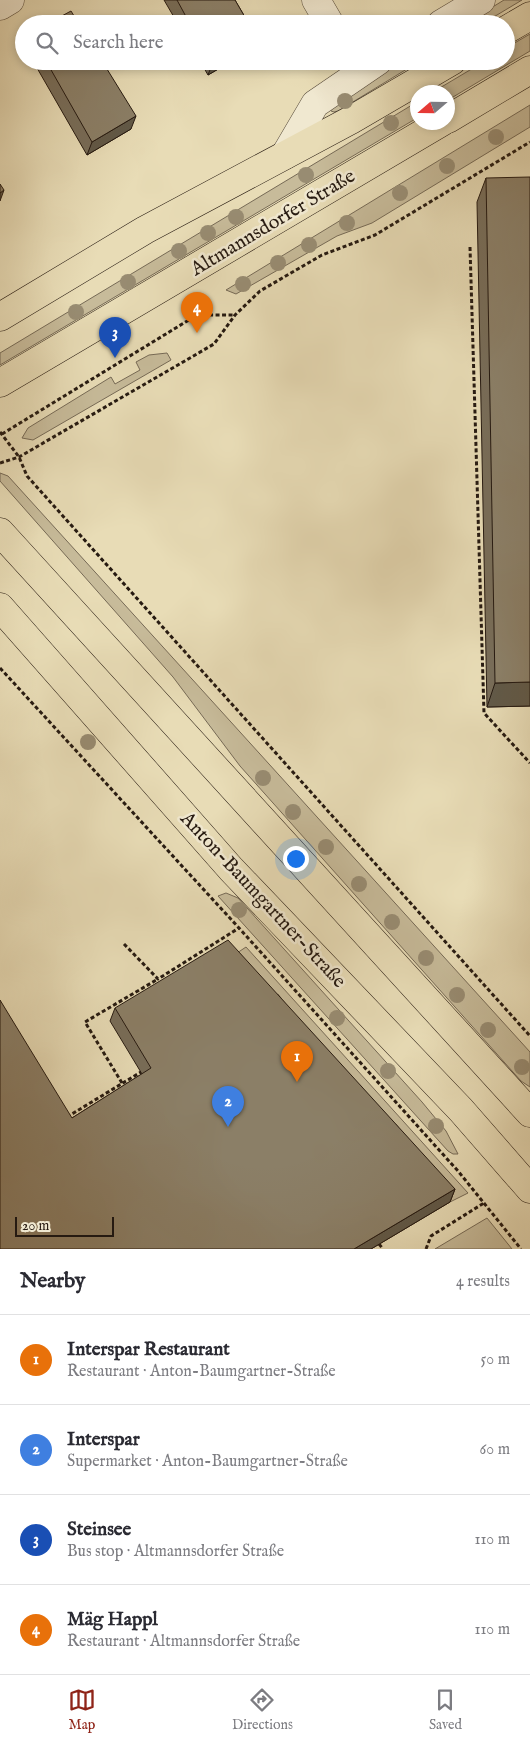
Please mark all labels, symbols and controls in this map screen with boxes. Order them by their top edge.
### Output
search box [15,15,515,70]
icon: search [33,29,61,57]
text: Search here [73,31,164,55]
north arrow [410,85,455,130]
street label: Altmannsdorfer Straße [185,164,360,283]
pin: 4 [181,292,213,333]
pin: 3 [99,317,131,358]
street label: Anton-Baumgartner-Straße [174,806,351,993]
your location [283,846,309,872]
pin: 1 [281,1041,313,1082]
pin: 2 [212,1086,244,1127]
scale bar [15,1214,114,1237]
text: 20 m [22,1217,49,1235]
text: Nearby [20,1268,85,1295]
text: 4 results [456,1272,510,1292]
text: Interspar Restaurant [67,1338,230,1362]
text: 1 [33,1350,39,1370]
text: 50 m [481,1350,510,1370]
text: Restaurant · Anton-Baumgartner-Straße [67,1362,336,1382]
text: Interspar [67,1428,140,1452]
text: 2 [32,1440,40,1460]
text: 60 m [480,1440,510,1460]
text: Supermarket · Anton-Baumgartner-Straße [67,1452,348,1472]
text: Steinsee [67,1518,131,1542]
text: 3 [33,1530,39,1550]
text: 110 m [474,1530,510,1550]
text: Bus stop · Altmannsdorfer Straße [67,1542,284,1562]
text: Mäg Happl [67,1608,158,1632]
text: 4 [32,1620,40,1640]
text: 110 m [474,1620,510,1640]
text: Restaurant · Altmannsdorfer Straße [67,1632,300,1652]
tab: Map [68,1686,96,1734]
tab: Directions [232,1686,293,1734]
tab: Saved [429,1686,462,1734]

